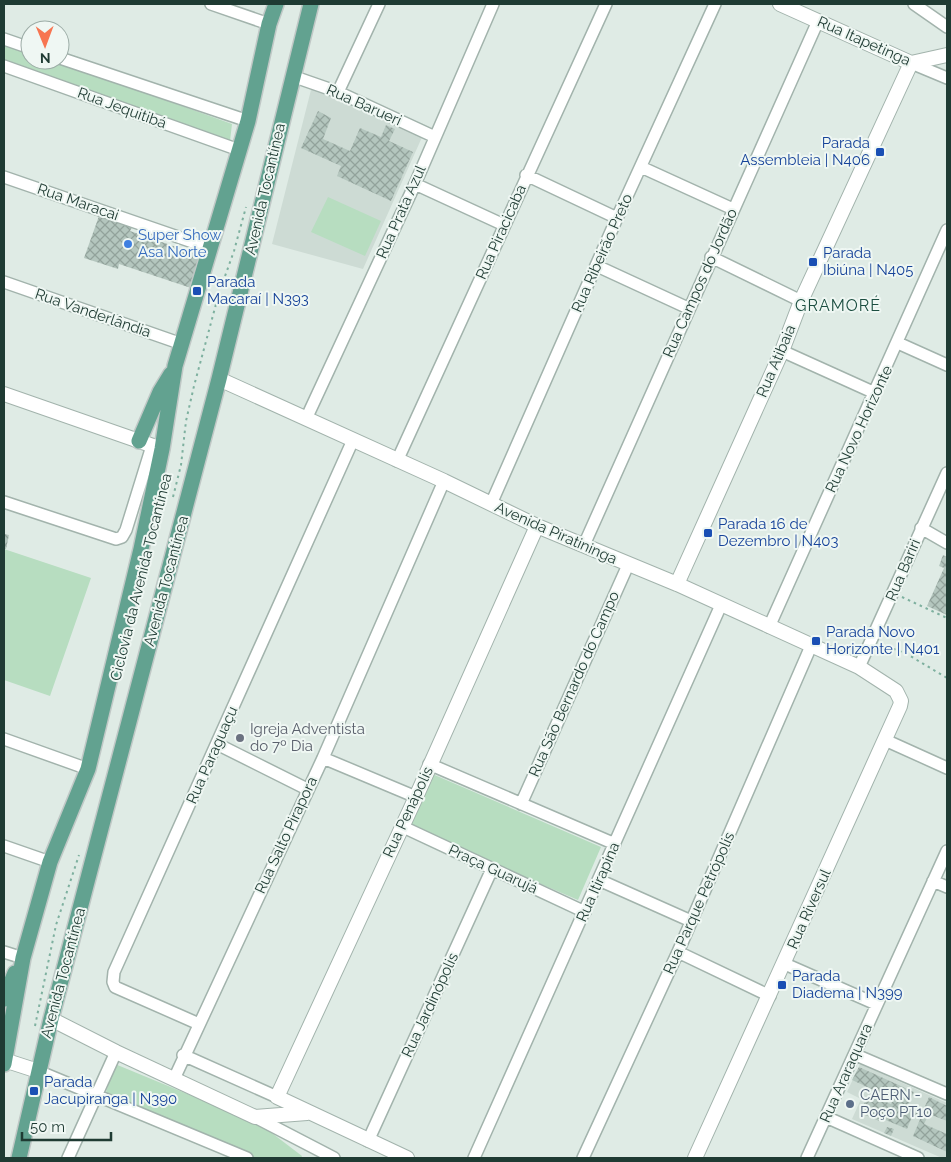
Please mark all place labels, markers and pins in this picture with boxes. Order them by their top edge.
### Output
place label: Parada Assembleia | N406 [740,134,870,169]
marker: Parada Assembleia | N406 [874,146,886,158]
place label: Super Show Asa Norte [138,226,222,261]
marker: Super Show Asa Norte [122,238,134,250]
place label: Parada Ibiúna | N405 [823,244,913,279]
marker: Parada Ibiúna | N405 [807,256,819,268]
place label: Parada Macaraí | N393 [207,273,309,308]
marker: Parada Macaraí | N393 [191,285,203,297]
place label: Parada 16 de Dezembro | N403 [718,515,839,550]
marker: Parada 16 de Dezembro | N403 [702,527,714,539]
place label: Parada Novo Horizonte | N401 [826,623,940,658]
marker: Parada Novo Horizonte | N401 [810,635,822,647]
place label: Igreja Adventista do 7º Dia [250,720,365,755]
marker: Igreja Adventista do 7º Dia [234,732,246,744]
place label: Parada Diadema | N399 [792,967,903,1002]
marker: Parada Diadema | N399 [776,979,788,991]
place label: Parada Jacupiranga | N390 [44,1073,177,1108]
marker: Parada Jacupiranga | N390 [28,1085,40,1097]
place label: CAERN - Poço PT10 [860,1086,932,1121]
marker: CAERN - Poço PT10 [844,1098,856,1110]

